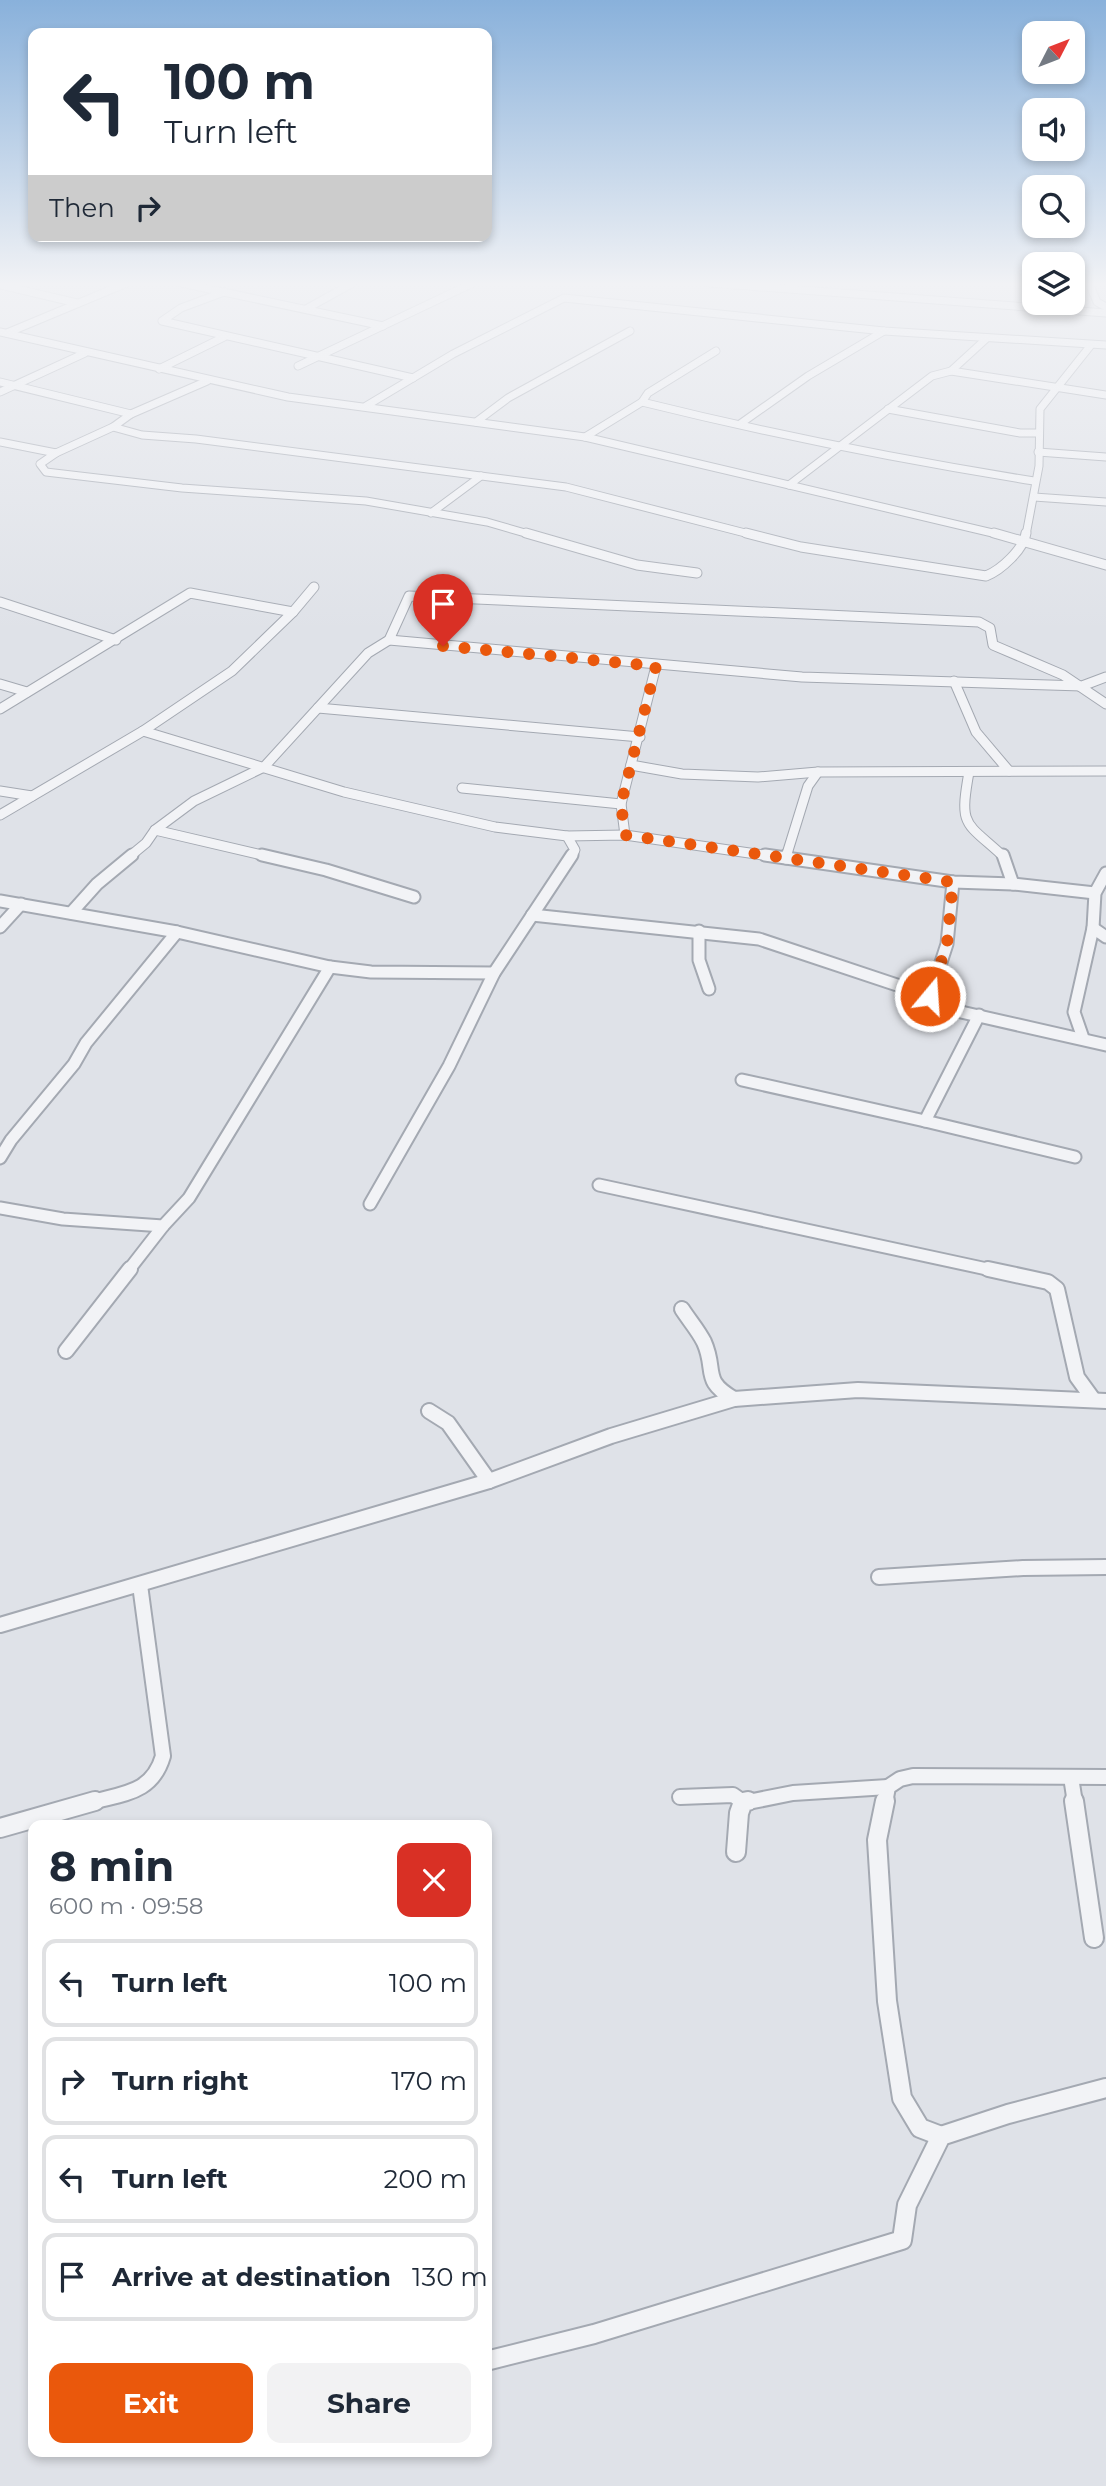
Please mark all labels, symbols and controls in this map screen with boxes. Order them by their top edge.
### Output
north arrow [1022,21,1085,84]
map controls [1022,21,1085,315]
text: 100 m [164,52,315,111]
icon: left [49,56,140,147]
button: sound [1022,98,1085,161]
text: Turn left [164,112,298,151]
button: search [1022,175,1085,238]
icon: right [129,189,167,227]
text: Then [49,192,115,224]
button: layers [1022,252,1085,315]
pin [413,574,473,646]
icon: arrive [424,585,462,623]
position arrow [893,959,967,1033]
text: 8 min [49,1840,174,1892]
button: close [397,1843,471,1917]
text: 600 m · 09:58 [49,1892,204,1920]
icon: left [53,1964,91,2002]
text: Turn left [112,1967,228,1999]
text: 100 m [389,1967,467,1999]
icon: right [53,2062,91,2100]
text: Turn right [112,2065,248,2097]
text: 170 m [391,2065,467,2097]
icon: left [53,2160,91,2198]
text: Turn left [112,2163,228,2195]
text: 200 m [383,2163,467,2195]
icon: arrive [53,2258,91,2296]
text: Arrive at destination [112,2261,391,2293]
text: 130 m [412,2261,488,2293]
button: Exit [49,2363,253,2443]
button: Share [267,2363,471,2443]

